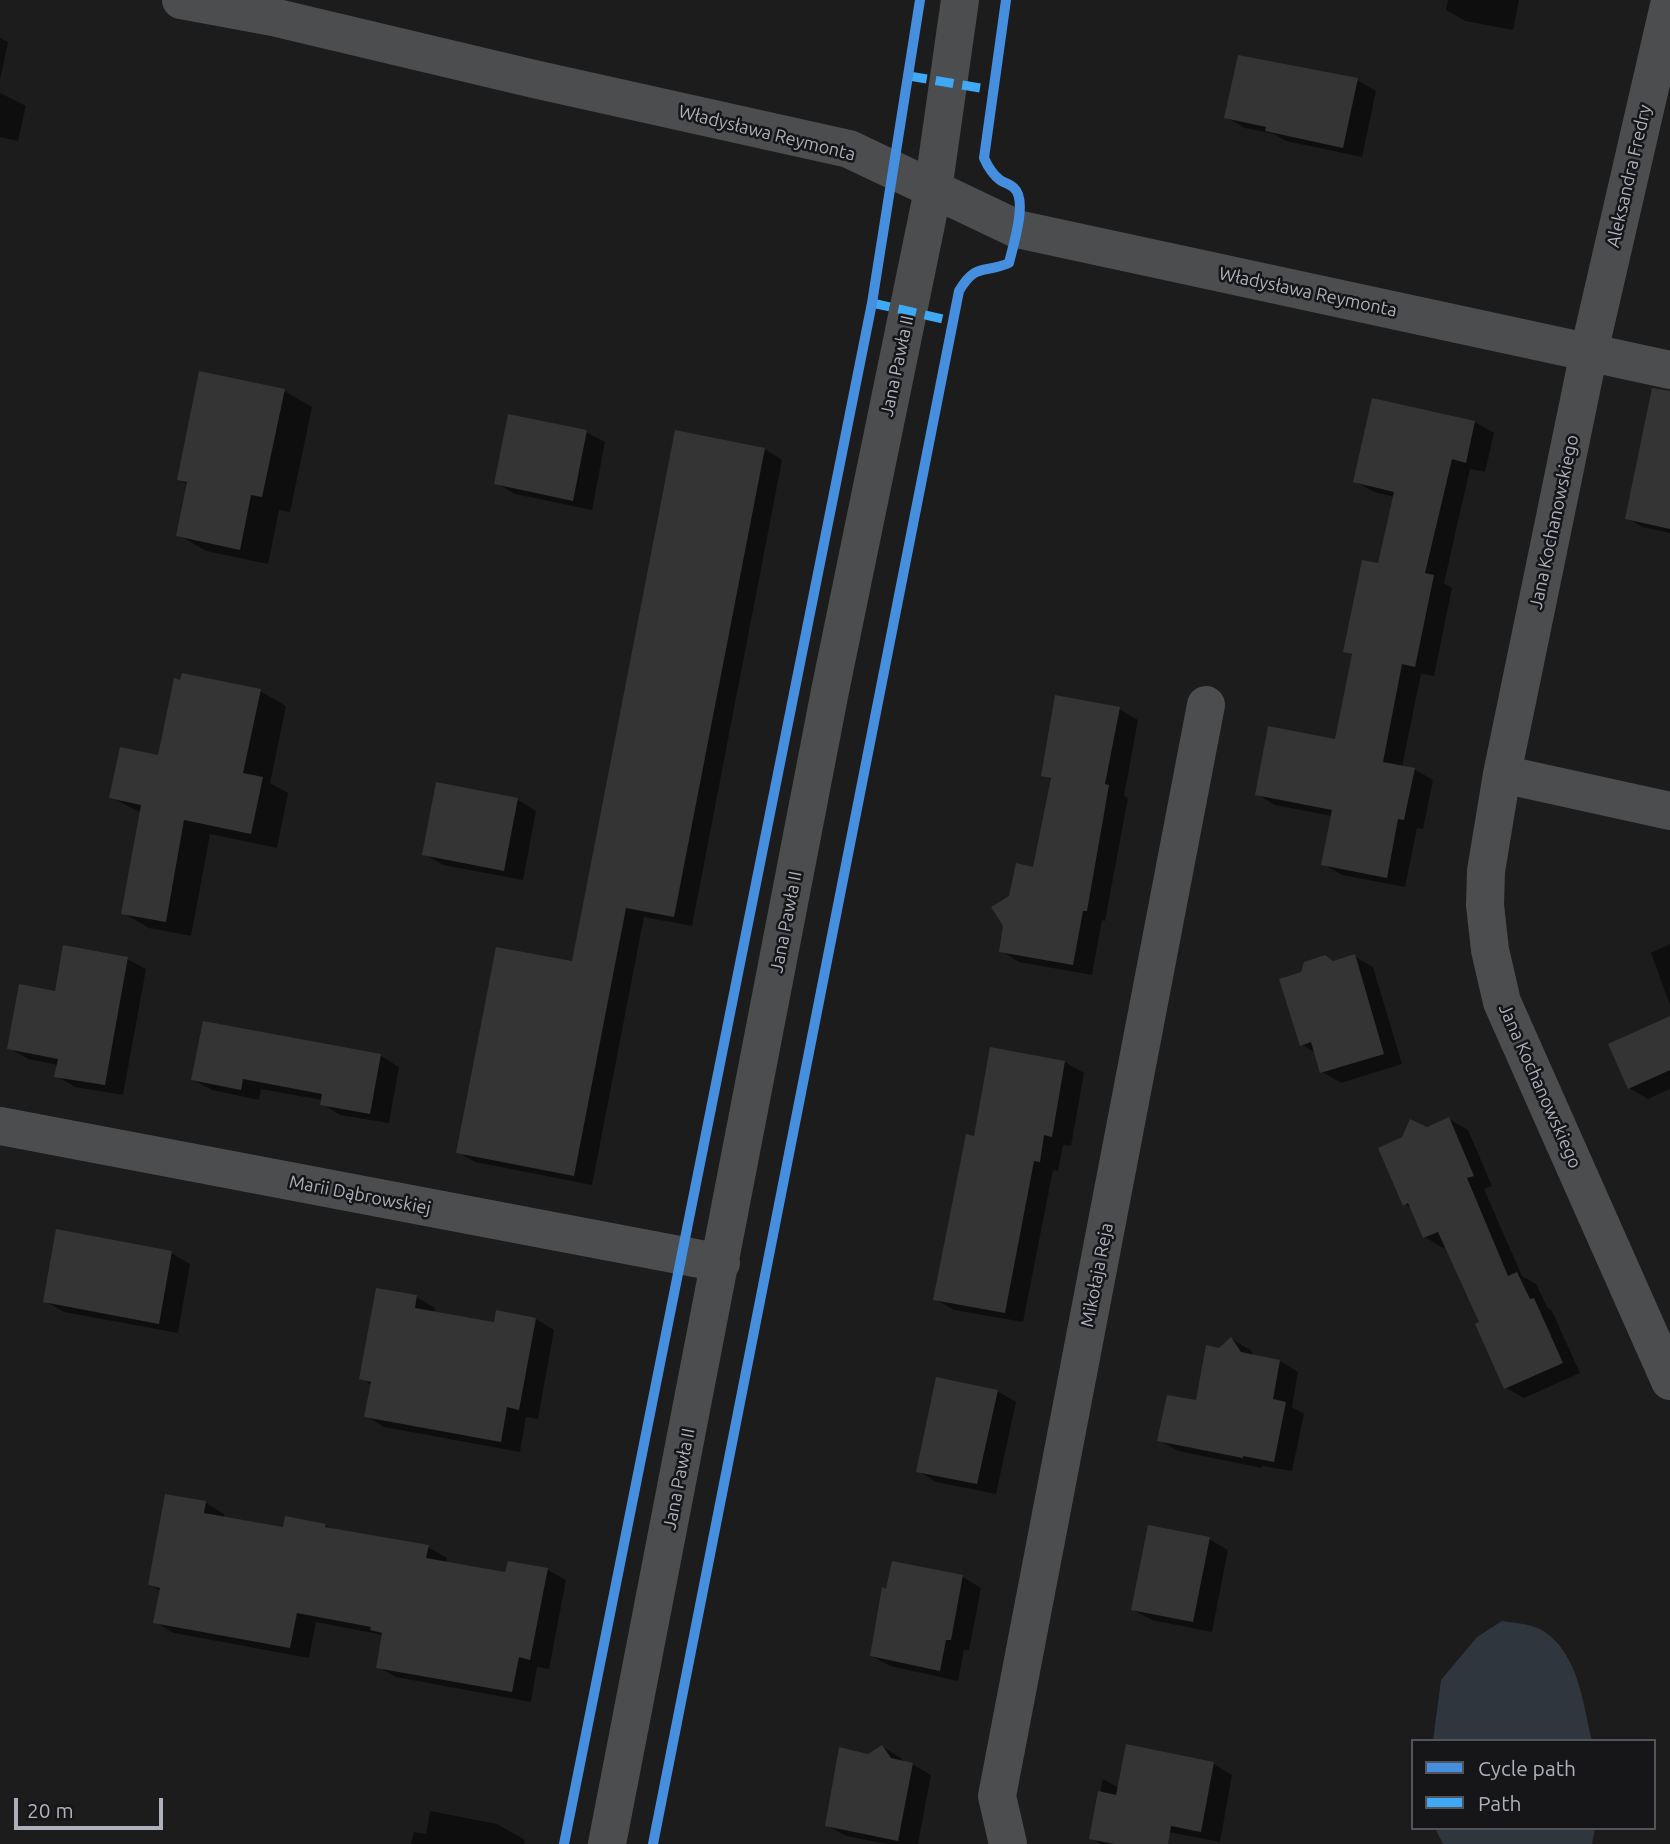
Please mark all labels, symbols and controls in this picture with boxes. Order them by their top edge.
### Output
street label: Władysława Reymonta [676,101,858,165]
street label: Aleksandra Fredry [1602,103,1656,249]
street label: Władysława Reymonta [1217,263,1399,321]
street label: Jana Pawła II [876,313,918,419]
street label: Jana Kochanowskiego [1525,433,1583,611]
street label: Jana Pawła II [766,869,806,975]
street label: Jana Kochanowskiego [1494,1000,1586,1172]
street label: Marii Dąbrowskiej [287,1171,433,1219]
street label: Mikołaja Reja [1076,1221,1118,1329]
street label: Jana Pawła II [659,1426,699,1532]
legend [1411,1739,1656,1830]
text: Cycle path [1478,1756,1576,1780]
scale bar [18,1784,166,1828]
text: Path [1478,1791,1521,1815]
text: 20 m [27,1798,74,1822]

